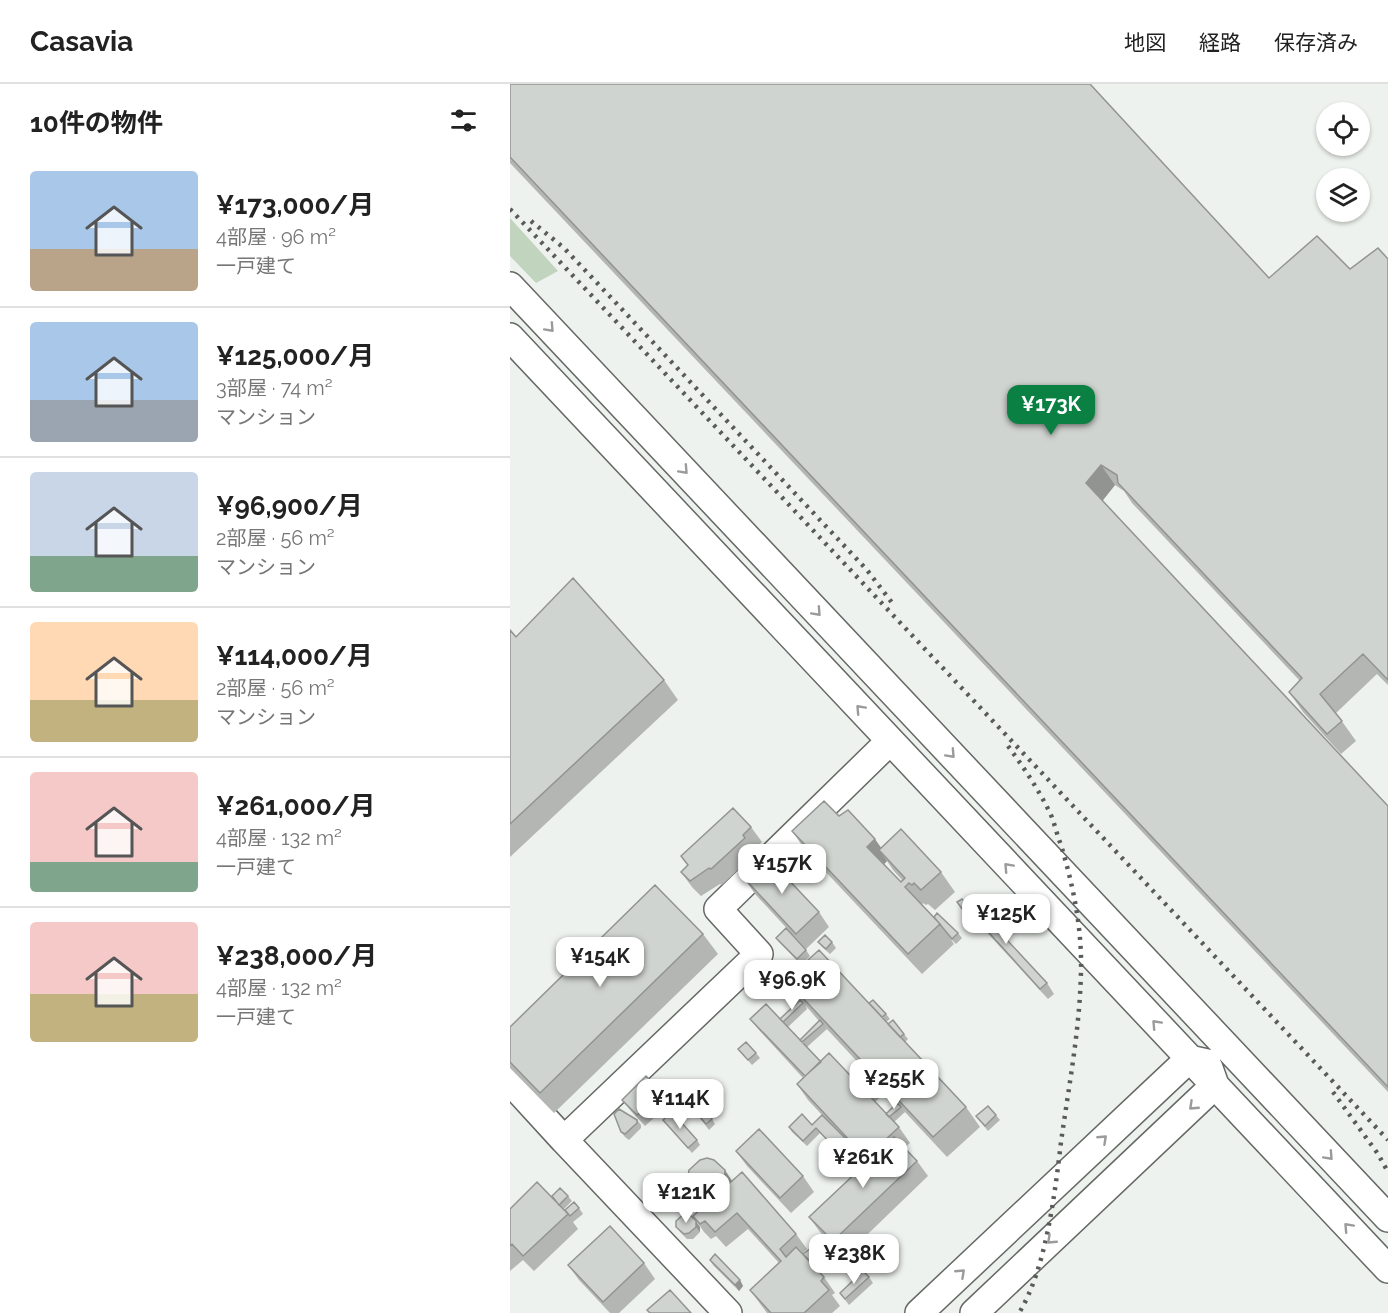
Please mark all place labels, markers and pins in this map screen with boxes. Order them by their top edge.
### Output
pin: ¥173K [1009,385,1093,436]
pin: ¥157K [740,844,824,895]
pin: ¥125K [964,894,1048,945]
pin: ¥154K [558,937,642,988]
pin: ¥96.9K [743,960,841,1011]
pin: ¥255K [852,1059,936,1110]
pin: ¥114K [638,1079,722,1130]
pin: ¥261K [821,1138,905,1189]
pin: ¥121K [644,1173,728,1224]
pin: ¥238K [812,1234,896,1285]

